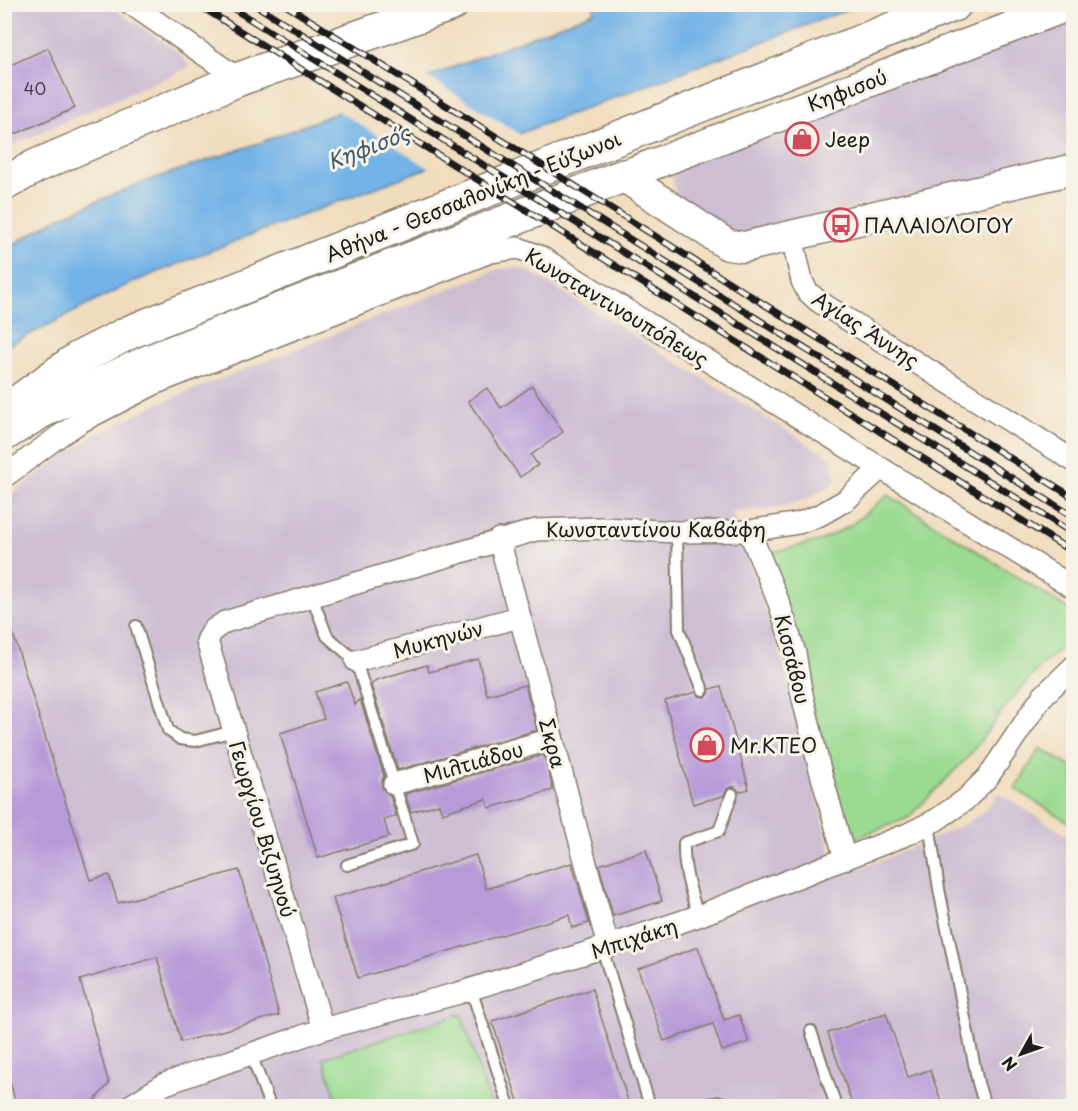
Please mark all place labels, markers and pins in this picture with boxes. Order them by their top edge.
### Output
shop icon: Jeep [784,121,820,157]
place label: Jeep [825,124,870,154]
bus stop icon: ΠΑΛΑΙΟΛΟΓΟΥ [823,207,859,243]
place label: ΠΑΛΑΙΟΛΟΓΟΥ [864,210,1013,240]
shop icon: Mr.KTEO [689,727,725,763]
place label: Mr.KTEO [730,730,817,760]

